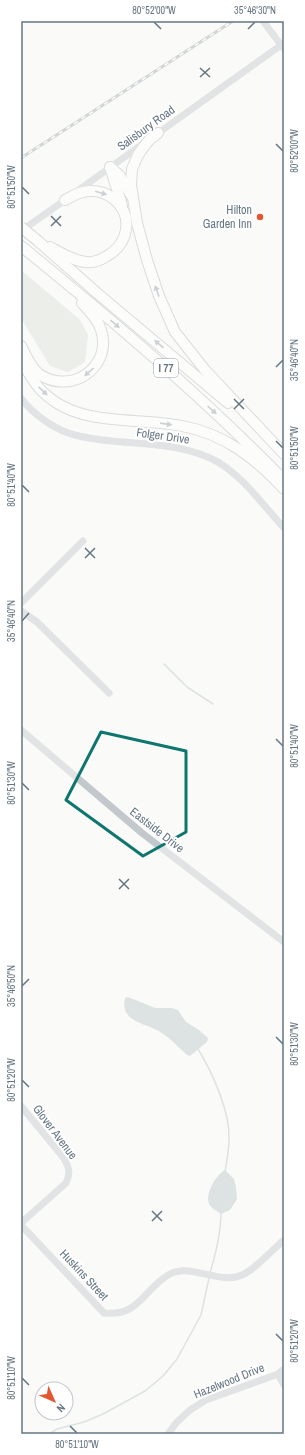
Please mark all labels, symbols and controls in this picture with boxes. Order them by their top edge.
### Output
text: 80°52'00"W [132,4,176,17]
text: 35°46'30"N [234,4,276,17]
street label: Salisbury Road [114,102,178,154]
text: 80°52'00"W [288,129,301,173]
text: 80°51'50"W [5,165,18,209]
one-way arrow [96,190,108,196]
place label: Hilton Garden Inn [203,202,252,232]
marker: Hilton Garden Inn [255,212,265,222]
one-way arrow [154,284,160,296]
one-way arrow [109,320,120,329]
text: 35°46'40"N [288,339,301,381]
one-way arrow [153,340,164,349]
road number: I 77 [154,359,178,377]
one-way arrow [83,368,94,376]
one-way arrow [38,386,48,396]
one-way arrow [207,406,217,415]
one-way arrow [160,421,172,427]
street label: Folger Drive [135,424,191,448]
text: 80°51'50"W [288,426,301,470]
text: 80°51'40"W [5,463,18,507]
text: 35°46'40"N [5,600,18,642]
text: 80°51'40"W [288,724,301,768]
text: 80°51'30"W [5,761,18,805]
street label: Eastside Drive [127,804,187,856]
text: 35°46'50"N [5,965,18,1007]
text: 80°51'30"W [288,1022,301,1066]
text: 80°51'20"W [5,1058,18,1102]
street label: Glover Avenue [29,1101,81,1163]
street label: Huskins Street [56,1246,112,1304]
text: 80°51'20"W [288,1319,301,1363]
text: 80°51'10"W [5,1356,18,1400]
street label: Hazelwood Drive [191,1360,267,1402]
north arrow [34,1381,74,1421]
text: N [54,1401,68,1415]
text: 80°51'10"W [55,1438,99,1451]

